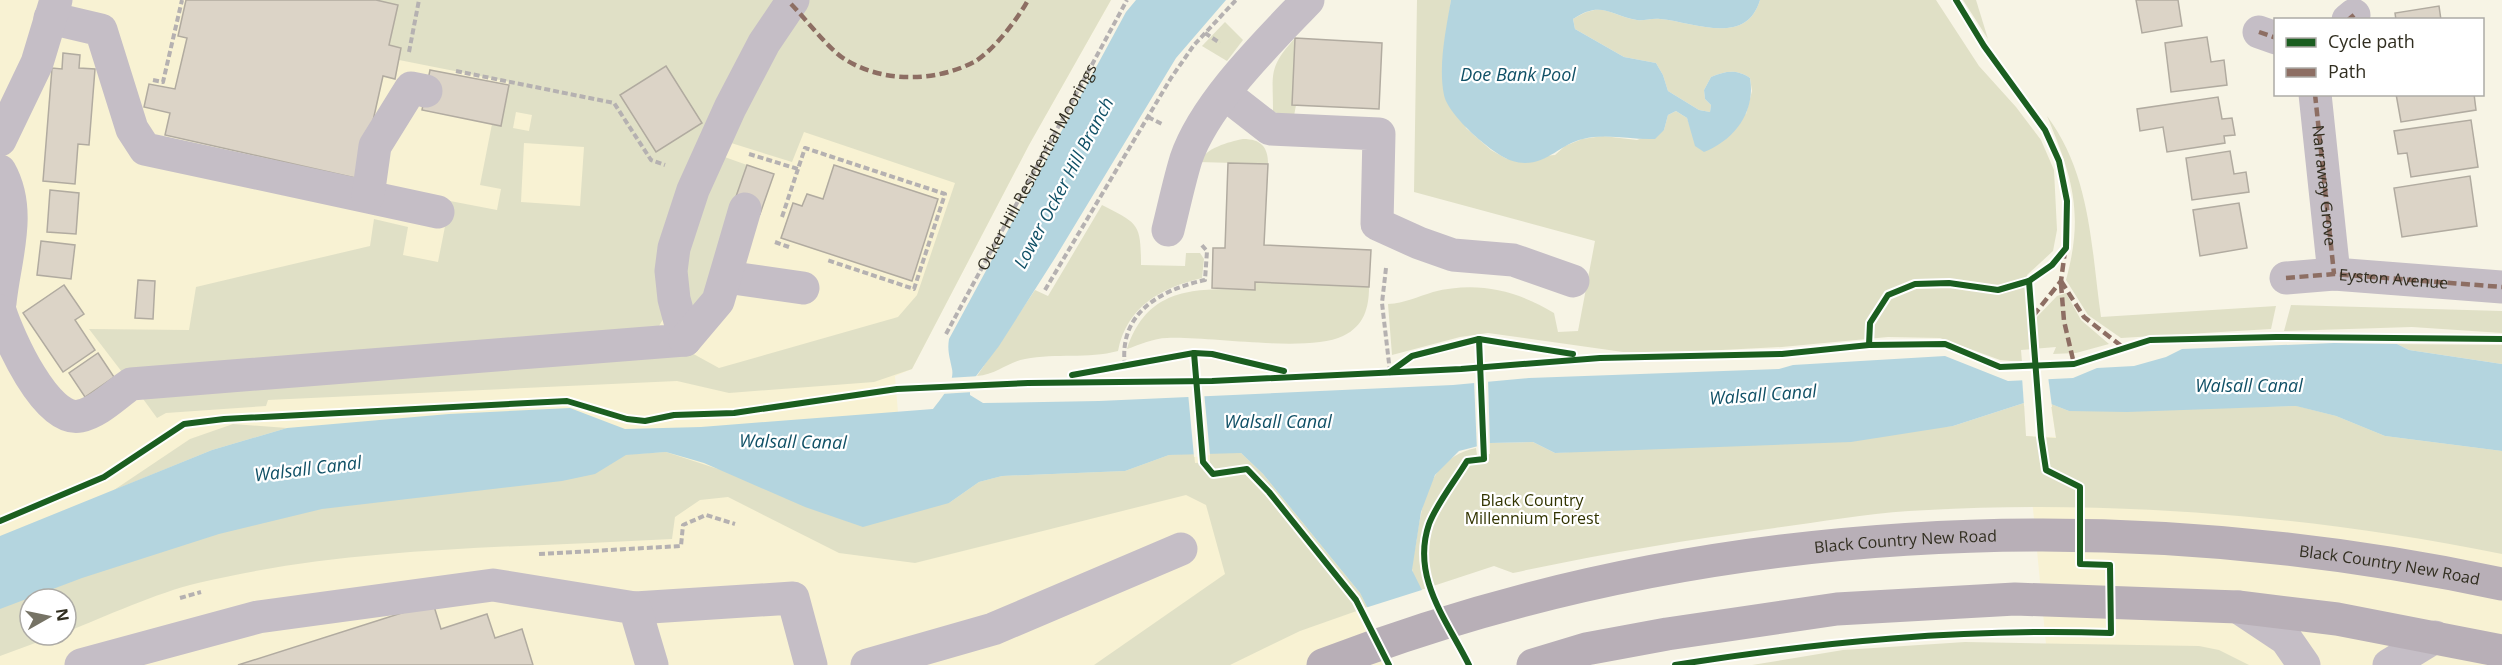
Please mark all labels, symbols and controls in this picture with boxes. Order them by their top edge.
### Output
legend [2274,18,2484,96]
text: Cycle path [2328,29,2415,53]
street label: Ocker Hill Residential Moorings [971,59,1102,274]
text: Path [2328,59,2366,83]
water label: Doe Bank Pool [1460,62,1576,86]
water label: Lower Ocker Hill Branch [1008,93,1118,272]
street label: Narraway Grove [2307,124,2342,247]
street label: Eyston Avenue [2338,263,2449,294]
water label: Walsall Canal [2195,373,2303,397]
water label: Walsall Canal [1708,378,1818,410]
water label: Walsall Canal [1224,409,1332,433]
water label: Walsall Canal [739,428,847,454]
water label: Walsall Canal [253,449,363,486]
park label: Black Country Millennium Forest [1465,489,1600,529]
street label: Black Country New Road [1813,525,1997,558]
street label: Black Country New Road [2298,540,2482,590]
north arrow [18,587,78,647]
text: N [51,607,75,623]

